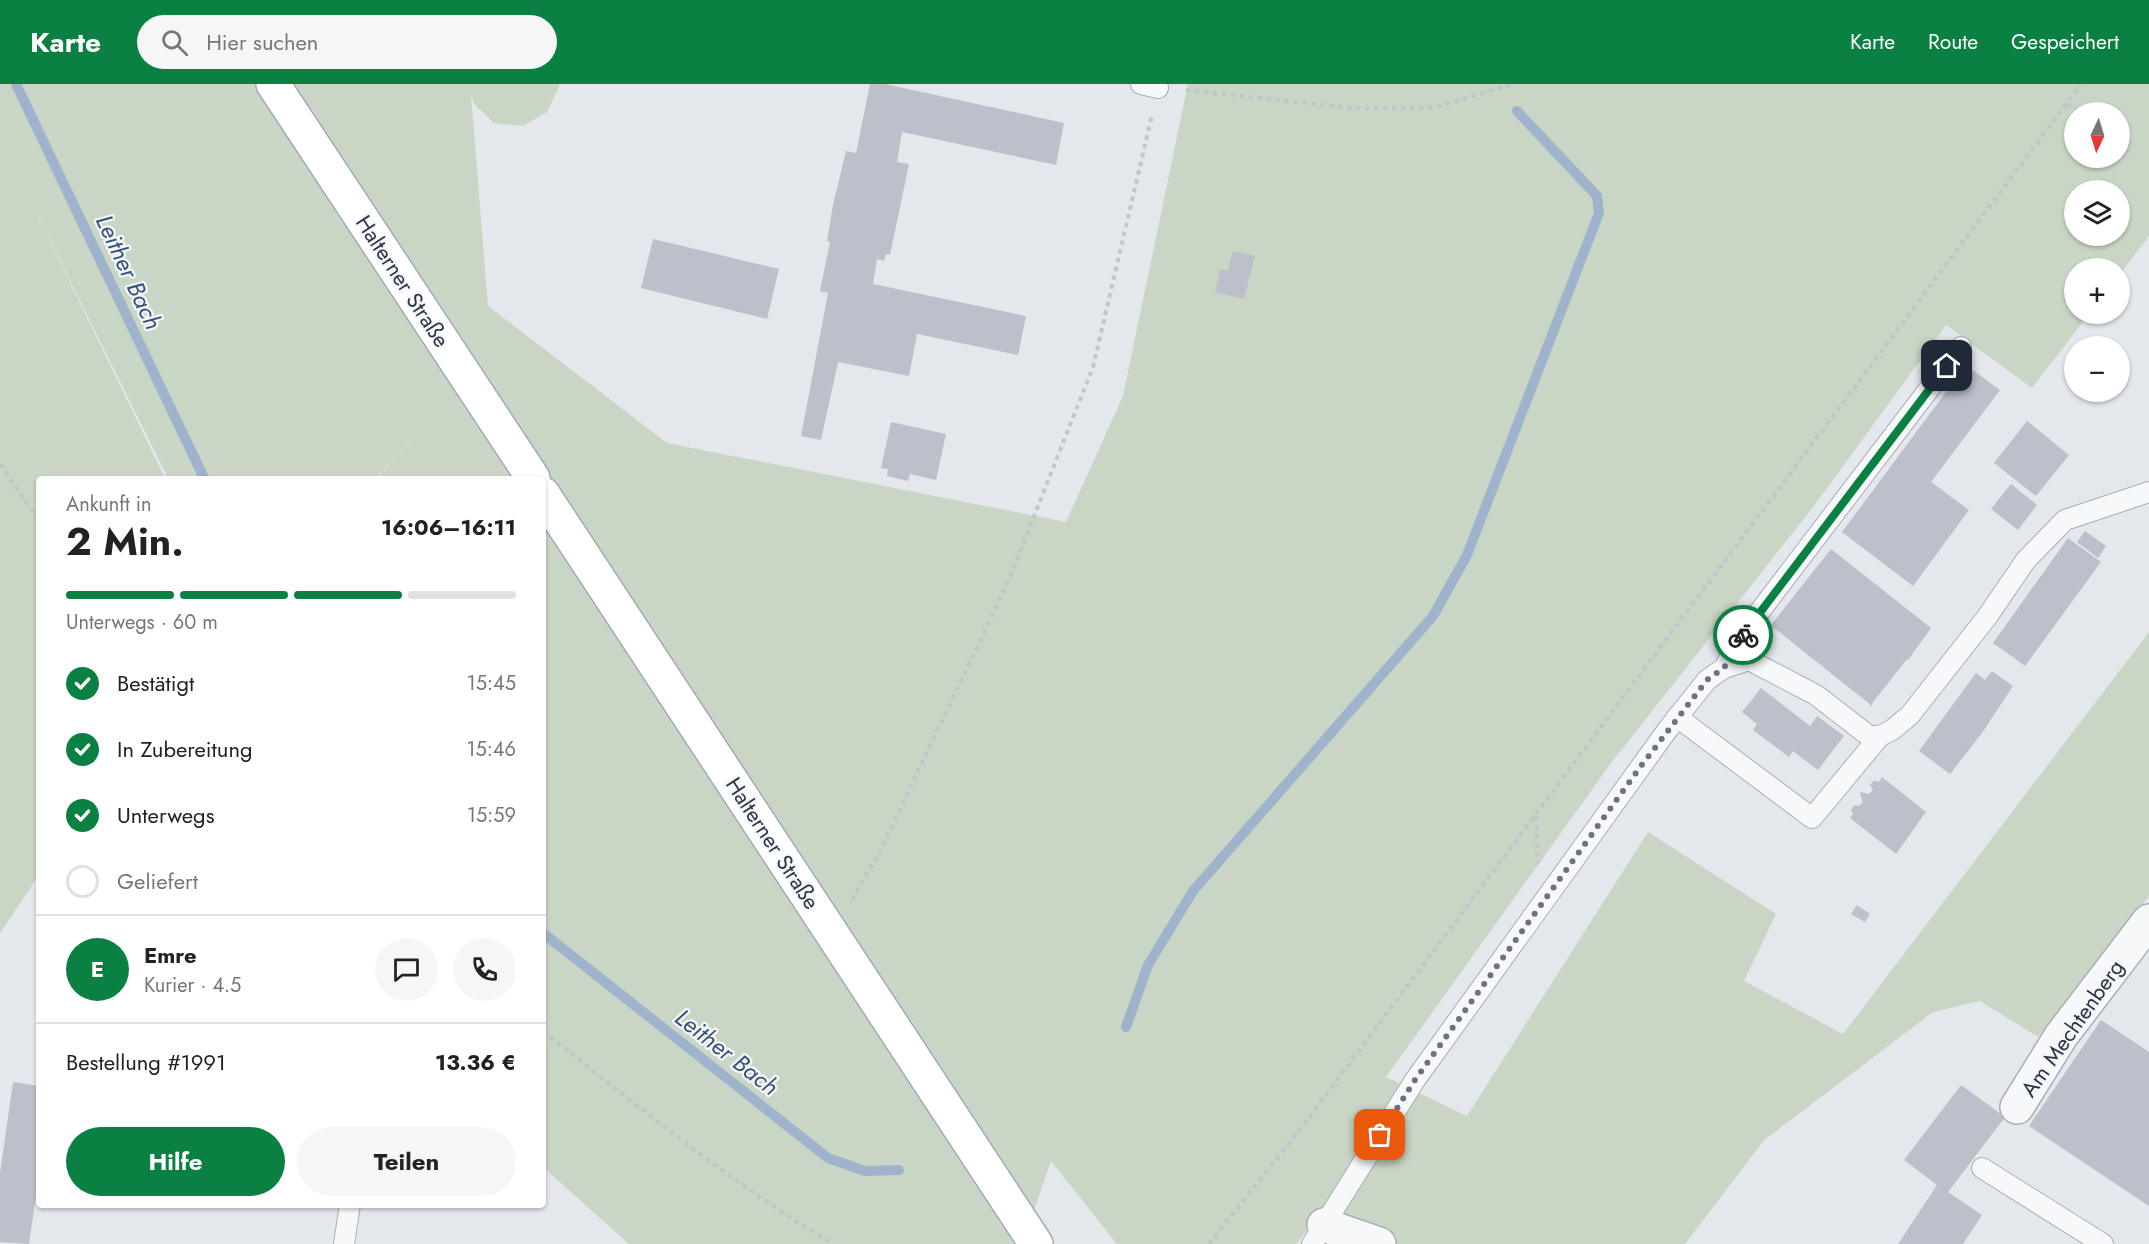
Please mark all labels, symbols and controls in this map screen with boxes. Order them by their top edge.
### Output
search box [137,15,557,69]
text: Karte [30,22,101,63]
icon: search [158,26,191,59]
text: Hier suchen [206,26,318,58]
text: Karte [1850,27,1895,57]
text: Route [1928,27,1978,57]
text: Gespeichert [2011,27,2119,57]
north arrow [2064,102,2130,168]
map controls [2064,102,2130,402]
button: layers [2064,180,2130,246]
water label: Leither Bach [87,209,171,335]
street label: Halterner Straße [348,209,458,353]
button: + [2064,258,2130,324]
button: − [2064,336,2130,402]
pin [1921,340,1972,391]
icon: home [1930,349,1963,382]
text: Ankunft in [66,490,152,519]
text: 16:06–16:11 [381,511,516,543]
text: 2 Min. [66,513,184,570]
courier [1713,605,1773,665]
text: Unterwegs · 60 m [66,608,218,637]
icon: bike [1727,619,1760,652]
icon: check [66,667,99,700]
text: Bestätigt [117,667,194,699]
text: 15:45 [467,669,516,698]
icon: check [66,733,99,766]
text: In Zubereitung [117,733,252,765]
text: 15:46 [467,735,516,764]
street label: Halterner Straße [718,771,828,915]
icon: check [66,799,99,832]
text: Unterwegs [117,799,215,831]
text: 15:59 [467,801,516,830]
text: Geliefert [117,865,198,897]
button: chat [375,938,438,1001]
button: phone [453,938,516,1001]
text: Emre [144,939,197,971]
text: E [91,953,104,985]
street label: Am Mechtenberg [2013,953,2131,1103]
text: Kurier · 4.5 [144,971,241,1000]
water label: Leither Bach [668,1000,786,1104]
text: Bestellung #1991 [66,1046,226,1078]
text: 13.36 € [435,1046,516,1078]
pin [1354,1109,1405,1160]
icon: bag [1363,1118,1396,1151]
button: Hilfe [66,1127,285,1196]
button: Teilen [297,1127,516,1196]

